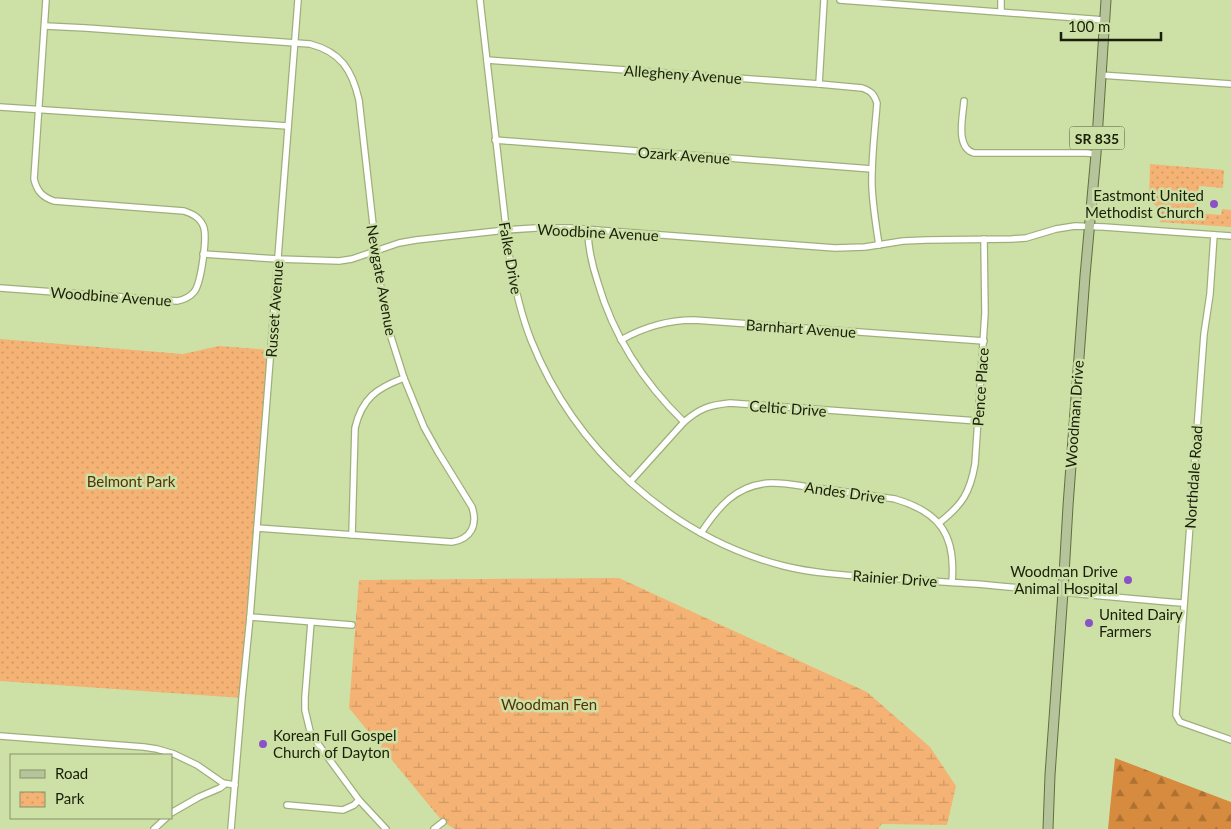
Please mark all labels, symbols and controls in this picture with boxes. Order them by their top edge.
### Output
scale bar [1061,10,1161,42]
text: 100 m [1068,17,1110,35]
street label: Allegheny Avenue [624,61,742,87]
road number: SR 835 [1070,126,1124,150]
street label: Ozark Avenue [637,143,731,167]
place label: Eastmont United Methodist Church [1085,186,1204,221]
marker: Eastmont United Methodist Church [1208,198,1220,210]
street label: Falke Drive [496,220,526,296]
street label: Woodbine Avenue [537,220,659,244]
street label: Newgate Avenue [363,223,401,337]
street label: Russet Avenue [262,260,286,358]
street label: Woodbine Avenue [50,283,172,309]
street label: Barnhart Avenue [745,315,857,341]
street label: Pence Place [968,347,992,427]
street label: Woodman Drive [1061,359,1087,468]
street label: Celtic Drive [749,396,827,420]
street label: Northdale Road [1180,425,1206,529]
park label: Belmont Park [87,472,176,490]
street label: Andes Drive [804,477,886,507]
place label: Woodman Drive Animal Hospital [1010,562,1118,597]
street label: Rainier Drive [852,566,938,590]
marker: Woodman Drive Animal Hospital [1122,574,1134,586]
place label: United Dairy Farmers [1099,605,1183,640]
marker: United Dairy Farmers [1083,617,1095,629]
park label: Woodman Fen [501,695,597,713]
place label: Korean Full Gospel Church of Dayton [273,726,397,761]
marker: Korean Full Gospel Church of Dayton [257,738,269,750]
legend [10,754,172,819]
text: Road [55,764,88,782]
text: Park [55,789,85,807]

